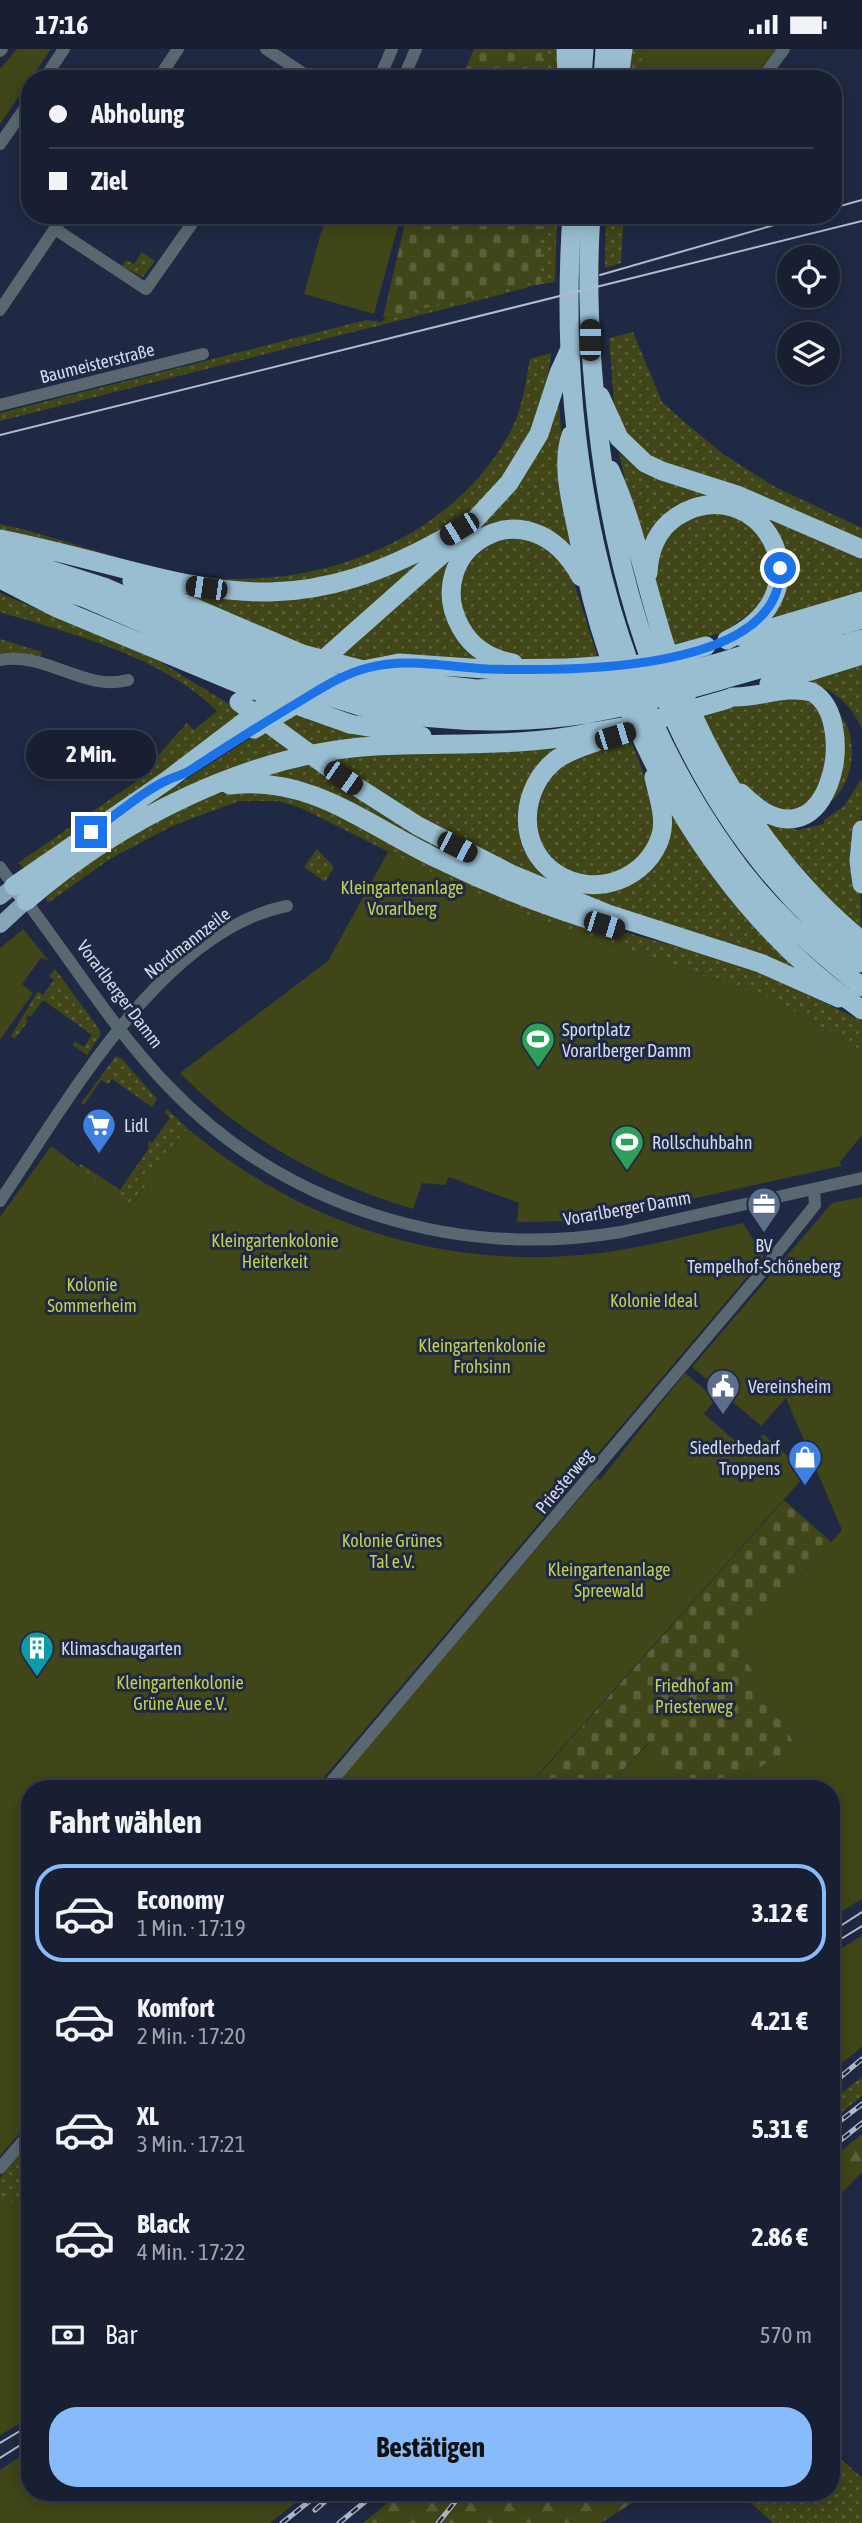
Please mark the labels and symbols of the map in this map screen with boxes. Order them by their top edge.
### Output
car [580,319,601,361]
street label: Baumeisterstraße [38,339,156,387]
car [436,509,483,549]
route start [764,552,796,584]
car [184,575,229,601]
car [592,720,639,752]
callout: 2 Min. [26,731,156,779]
car [320,757,367,799]
route end [75,816,107,848]
car [434,828,481,866]
park label: Kleingartenanlage Vorarlberg [340,877,464,919]
street label: Nordmannzeile [140,903,234,983]
car [581,909,628,941]
street label: Vorarlberger Damm [73,936,167,1052]
place label: Sportplatz Vorarlberger Damm [562,1019,691,1061]
sports icon: Sportplatz Vorarlberger Damm [519,1020,557,1069]
supermarket icon: Lidl [80,1106,118,1155]
place label: Lidl [124,1115,149,1136]
sports icon: Rollschuhbahn [608,1123,646,1172]
place label: Rollschuhbahn [652,1132,753,1153]
office icon: BV Tempelhof-Schöneberg [745,1185,783,1234]
street label: Vorarlberger Damm [562,1186,692,1230]
park label: Kleingartenkolonie Heiterkeit [211,1230,339,1272]
place label: BV Tempelhof-Schöneberg [687,1235,841,1277]
park label: Kolonie Sommerheim [47,1274,137,1316]
park label: Kolonie Ideal [610,1290,698,1311]
park label: Kleingartenkolonie Frohsinn [418,1335,546,1377]
public building icon: Vereinsheim [704,1367,742,1416]
place label: Vereinsheim [748,1376,831,1397]
place label: Siedlerbedarf Troppens [690,1437,780,1479]
shop icon: Siedlerbedarf Troppens [786,1438,824,1487]
street label: Priesterweg [531,1444,597,1518]
park label: Kolonie Grünes Tal e.V. [342,1530,442,1572]
park label: Kleingartenanlage Spreewald [547,1559,671,1601]
building icon: Klimaschaugarten [18,1629,56,1678]
place label: Klimaschaugarten [61,1638,182,1659]
park label: Kleingartenkolonie Grüne Aue e.V. [116,1672,244,1714]
park label: Friedhof am Priesterweg [655,1675,733,1717]

